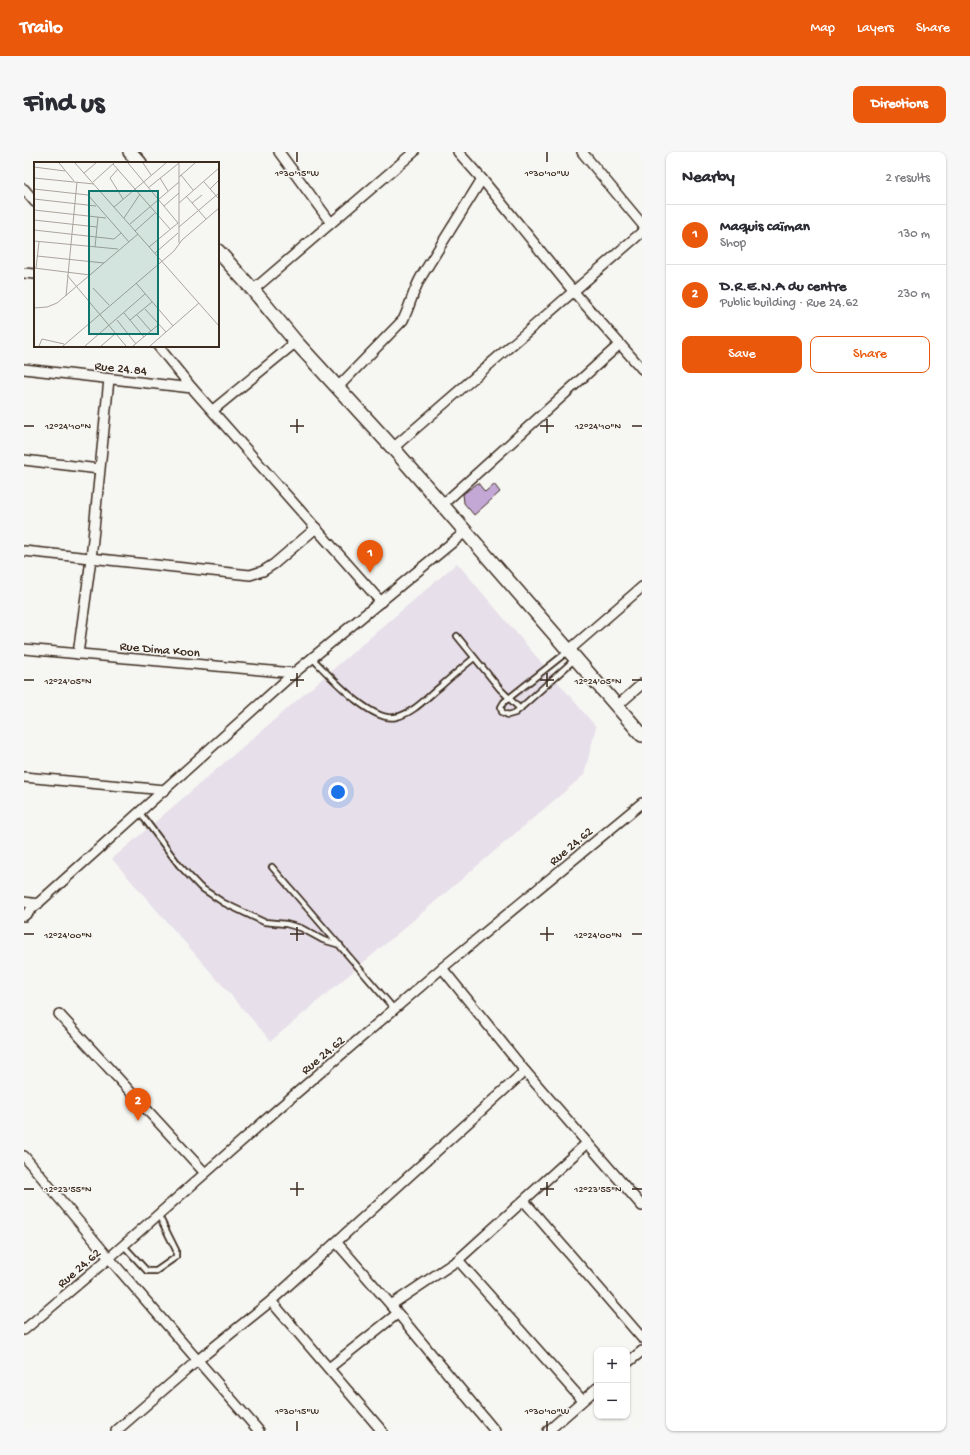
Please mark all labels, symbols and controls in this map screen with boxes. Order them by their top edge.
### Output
text: Trailo [20,17,63,40]
text: Map [811,20,835,37]
text: Layers [857,20,894,37]
text: Share [916,20,950,37]
button: Directions [853,86,946,123]
text: Find us [24,88,104,121]
inset map [34,162,219,347]
text: 1°30'15"W [274,168,319,180]
text: 1°30'10"W [524,168,570,180]
text: Nearby [682,168,735,188]
text: 2 results [885,171,930,186]
text: Maquis caïman [720,218,810,236]
text: 1 [692,227,698,242]
text: 130 m [898,227,930,242]
text: Shop [720,236,746,251]
text: D.R.E.N.A du centre [720,278,847,296]
text: 2 [692,287,698,302]
text: 230 m [897,287,930,302]
text: Public building · Rue 24.62 [720,296,858,311]
button: Save [682,336,802,373]
button: Share [810,336,930,373]
street label: Rue 24.84 [94,359,148,380]
text: 12°24'10"N [44,421,91,433]
text: 12°24'10"N [574,421,621,433]
pin: 1 [357,540,383,573]
street label: Rue Dima Koon [119,640,201,662]
text: 12°24'05"N [43,676,92,688]
text: 12°24'05"N [573,676,622,688]
your location [328,782,348,802]
street label: Rue 24.62 [547,824,597,869]
text: 12°24'00"N [43,930,92,942]
text: 12°24'00"N [573,930,622,942]
street label: Rue 24.62 [299,1033,349,1078]
pin: 2 [125,1088,151,1121]
text: 12°23'55"N [43,1184,92,1196]
text: 12°23'55"N [573,1184,622,1196]
street label: Rue 24.62 [55,1246,105,1292]
map controls [594,1347,630,1419]
button: + [594,1347,630,1383]
button: − [594,1383,630,1419]
text: 1°30'15"W [274,1406,319,1418]
text: 1°30'10"W [524,1406,570,1418]

